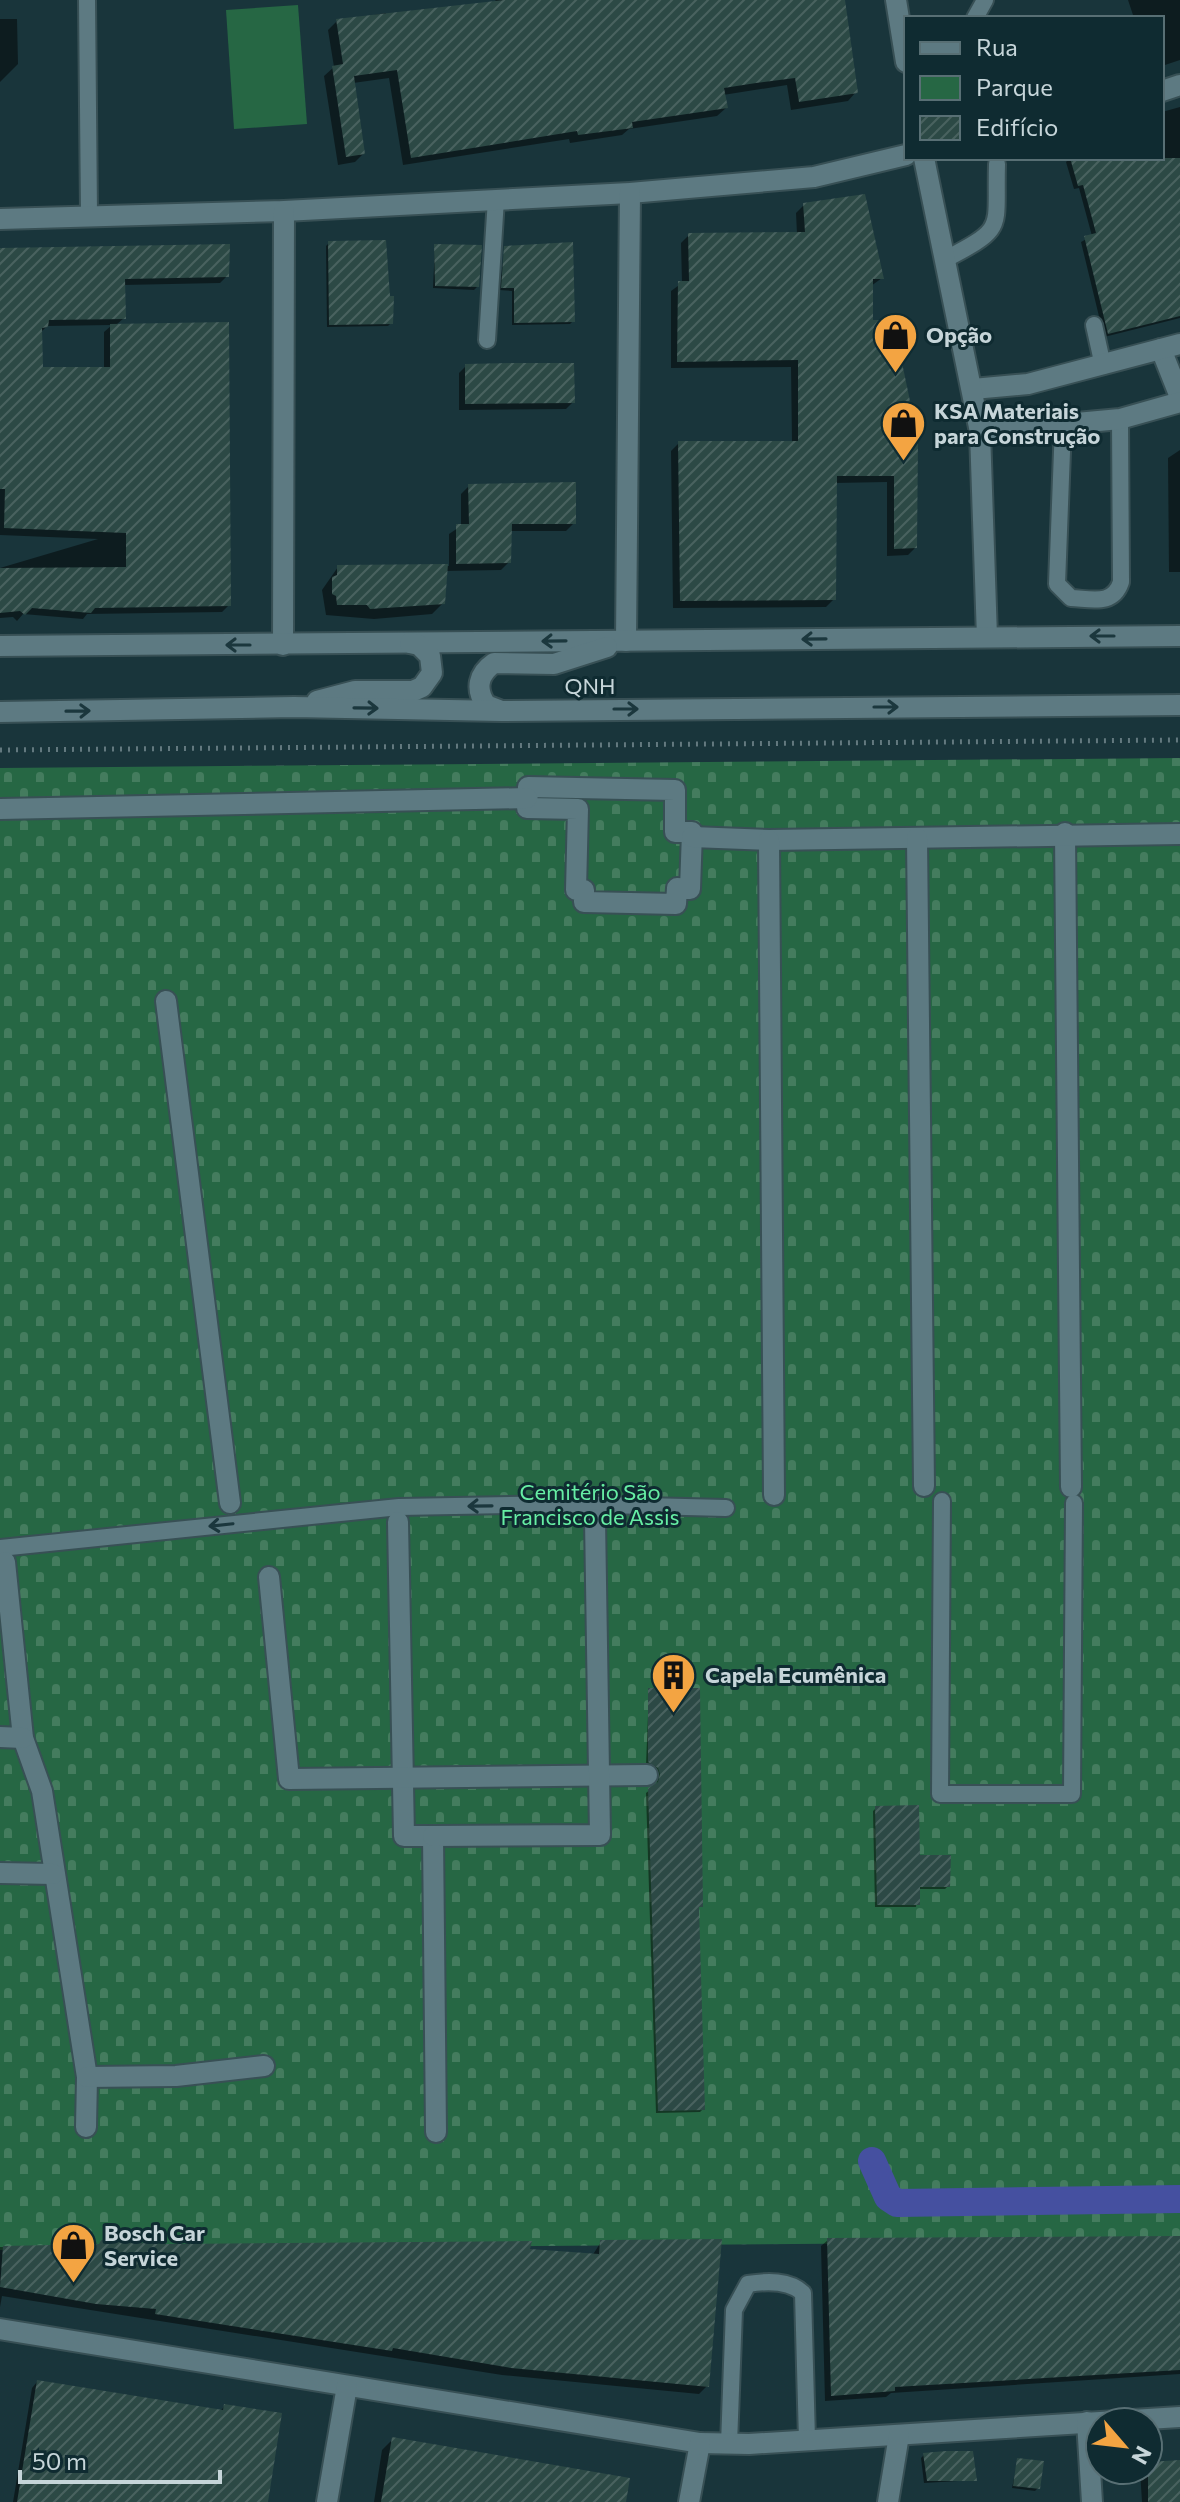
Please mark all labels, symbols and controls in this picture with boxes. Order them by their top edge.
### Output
legend [904,16,1164,160]
text: Rua [976,32,1018,61]
text: Parque [976,72,1053,101]
text: Edifício [976,112,1058,141]
shop icon: Opção [871,311,919,374]
place label: Opção [926,321,992,348]
place label: KSA Materiais para Construção [934,397,1101,449]
shop icon: KSA Materiais para Construção [879,400,927,463]
one-way arrow [1089,629,1116,644]
one-way arrow [801,631,828,647]
one-way arrow [541,634,568,649]
one-way arrow [225,637,252,653]
street label: QNH [564,672,616,699]
one-way arrow [872,699,899,715]
one-way arrow [352,701,379,716]
one-way arrow [612,702,639,717]
one-way arrow [64,703,91,719]
park label: Cemitério São Francisco de Assis [500,1478,680,1530]
one-way arrow [467,1498,494,1513]
one-way arrow [208,1518,235,1533]
building icon: Capela Ecumênica [650,1651,698,1714]
place label: Capela Ecumênica [705,1661,886,1688]
place label: Bosch Car Service [104,2219,205,2271]
shop icon: Bosch Car Service [49,2222,97,2285]
north arrow [1084,2406,1164,2486]
scale bar [20,2434,220,2484]
text: N [1126,2442,1158,2469]
text: 50 m [32,2446,87,2475]

